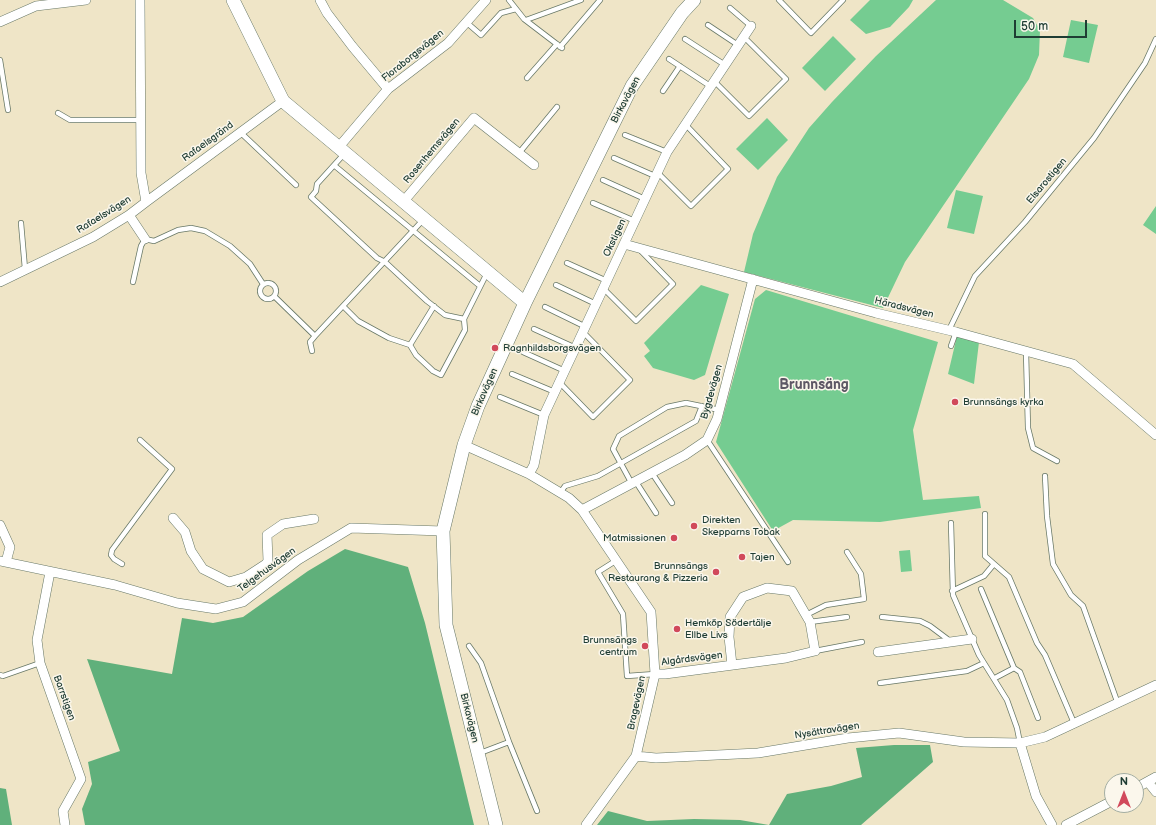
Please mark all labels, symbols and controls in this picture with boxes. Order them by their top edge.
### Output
scale bar [1016,12,1089,38]
text: 50 m [1021,19,1048,34]
street label: Floraborgsvägen [380,27,446,85]
street label: Birkavägen [609,75,643,125]
street label: Rosenhemsvägen [401,116,463,186]
street label: Rafaelsgränd [180,119,236,165]
street label: Elsarostigen [1024,156,1070,206]
street label: Rafaelsvägen [75,193,133,237]
street label: Okstigen [601,217,629,259]
street label: Häradsvägen [873,295,935,321]
place label: Ragnhildsborgsvägen [503,342,601,354]
marker: Ragnhildsborgsvägen [490,343,500,353]
street label: Bygdevägen [698,363,726,421]
street label: Birkavägen [469,366,501,418]
district label: Brunnsäng [779,377,849,393]
place label: Brunnsängs kyrka [963,396,1044,408]
marker: Brunnsängs kyrka [950,397,960,407]
place label: Direkten Skepparns Tobak [702,514,780,538]
marker: Direkten Skepparns Tobak [689,521,699,531]
place label: Matmissionen [603,532,666,544]
marker: Matmissionen [669,533,679,543]
street label: Telgehusvägen [236,545,298,595]
place label: Tajen [750,551,775,563]
marker: Tajen [737,552,747,562]
place label: Brunnsängs Restaurang & Pizzeria [608,560,708,584]
marker: Brunnsängs Restaurang & Pizzeria [711,567,721,577]
place label: Hemköp Södertälje Ellbe Livs [685,617,771,640]
marker: Hemköp Södertälje Ellbe Livs [672,624,682,634]
place label: Brunnsängs centrum [583,634,637,658]
marker: Brunnsängs centrum [640,641,650,651]
street label: Algårdsvägen [661,649,723,669]
street label: Barrstigen [50,674,78,722]
street label: Bragevägen [625,675,649,731]
street label: Birkavägen [457,692,481,744]
street label: Nysättravägen [794,720,860,742]
north arrow [1104,773,1144,813]
text: N [1120,775,1128,788]

